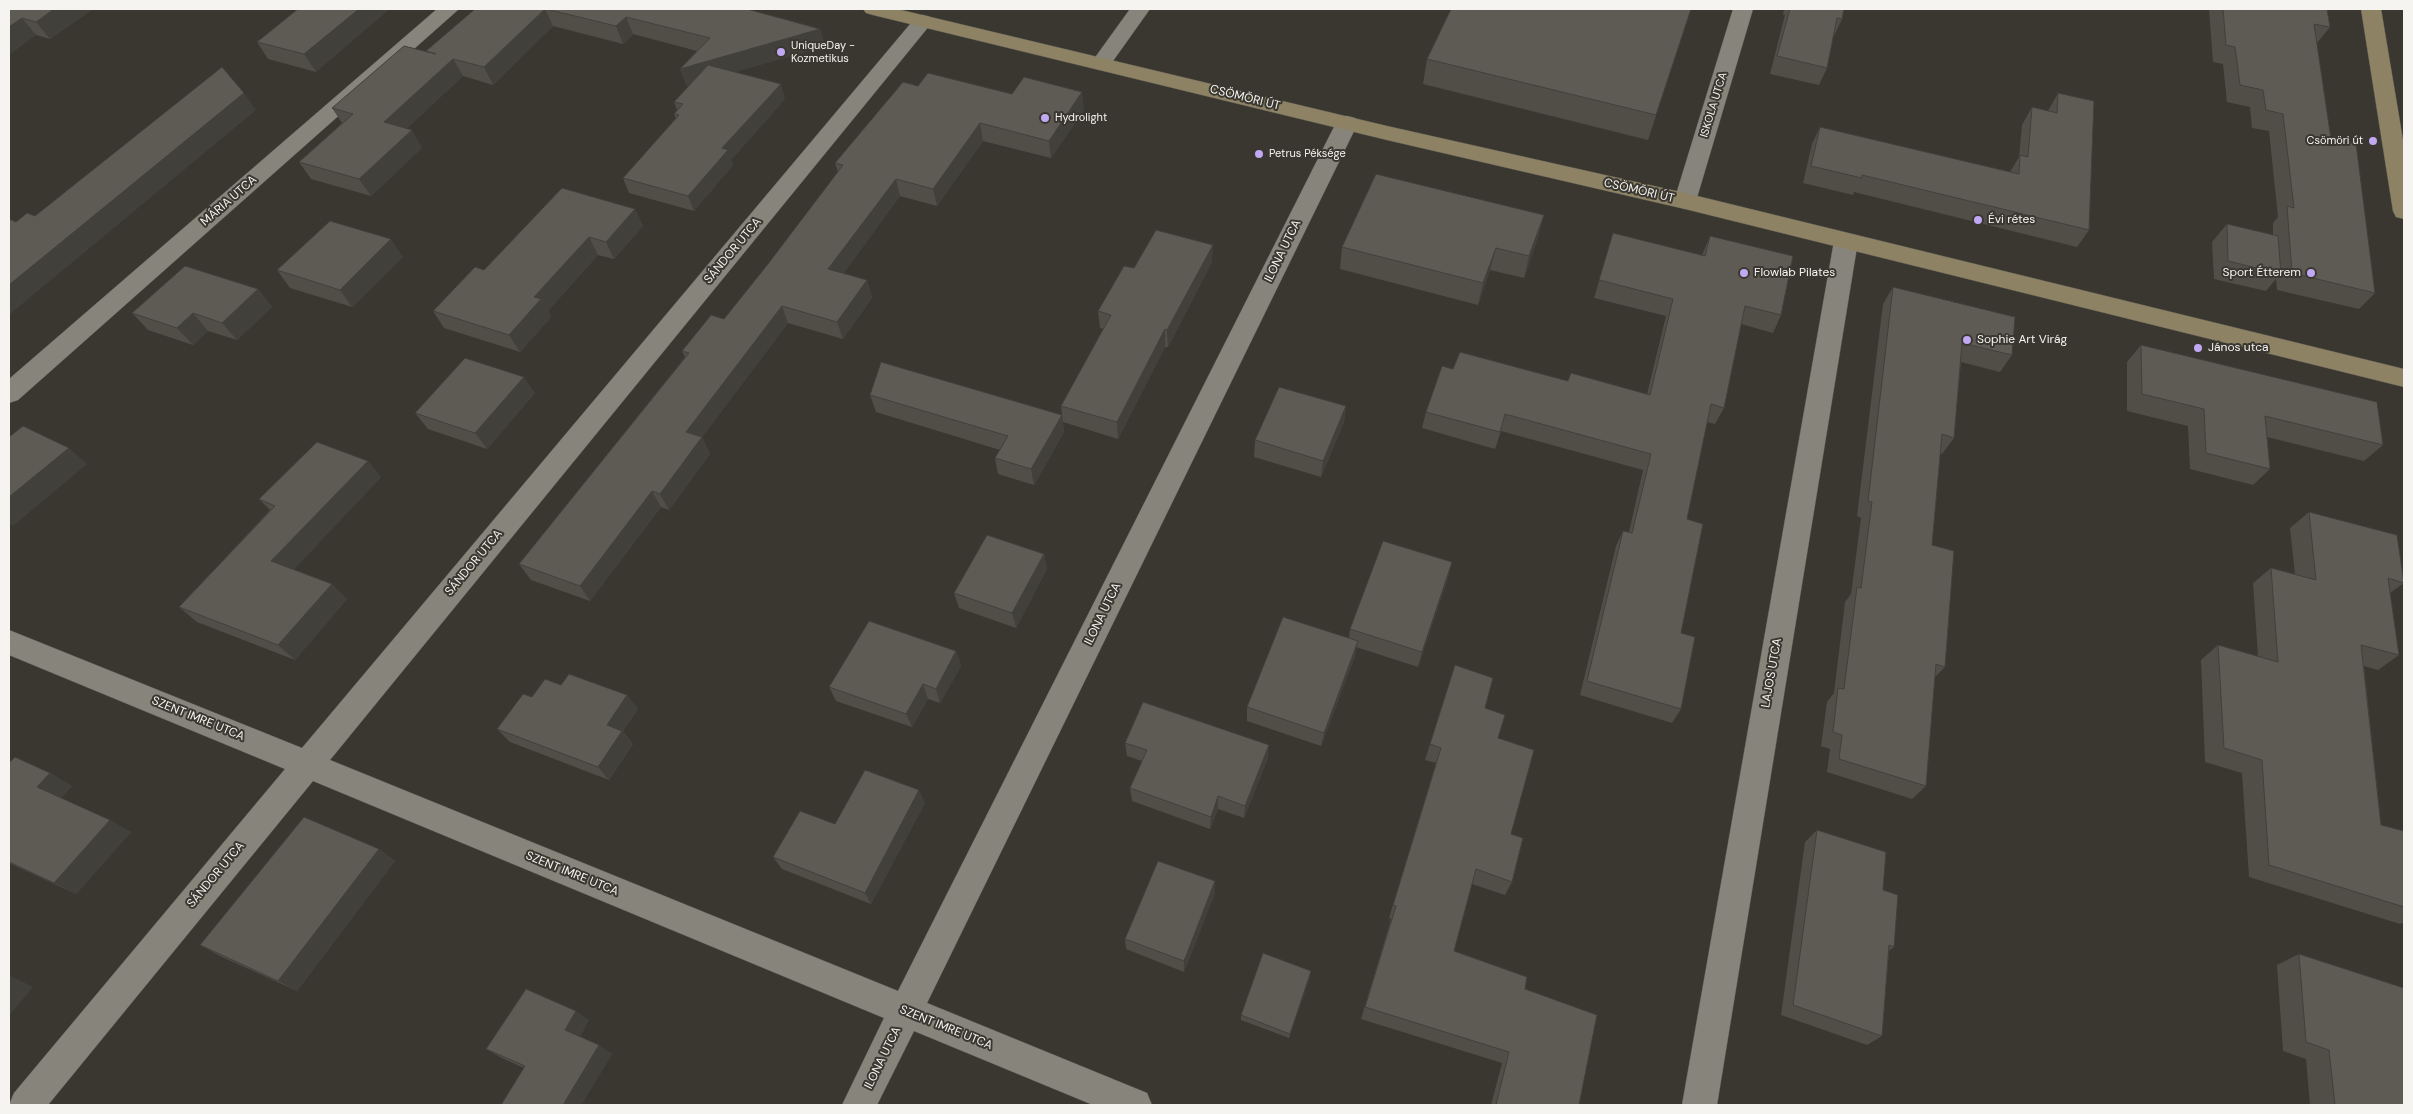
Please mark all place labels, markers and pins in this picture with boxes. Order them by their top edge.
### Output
place label: UniqueDay - Kozmetikus [791,39,855,65]
marker: UniqueDay - Kozmetikus [775,46,787,58]
place label: Hydrolight [1055,111,1107,125]
marker: Hydrolight [1039,112,1051,124]
place label: Csömöri út [2306,134,2363,148]
marker: Csömöri út [2367,135,2379,147]
place label: Petrus Péksége [1269,147,1346,161]
marker: Petrus Péksége [1253,148,1265,160]
place label: Évi rétes [1988,213,2035,227]
marker: Évi rétes [1972,214,1984,226]
place label: Flowlab Pilates [1754,266,1835,280]
place label: Sport Étterem [2223,266,2301,280]
marker: Flowlab Pilates [1738,267,1750,279]
marker: Sport Étterem [2305,267,2317,279]
place label: Sophie Art Virág [1977,333,2067,347]
marker: Sophie Art Virág [1961,334,1973,346]
place label: János utca [2208,341,2269,355]
marker: János utca [2192,342,2204,354]

